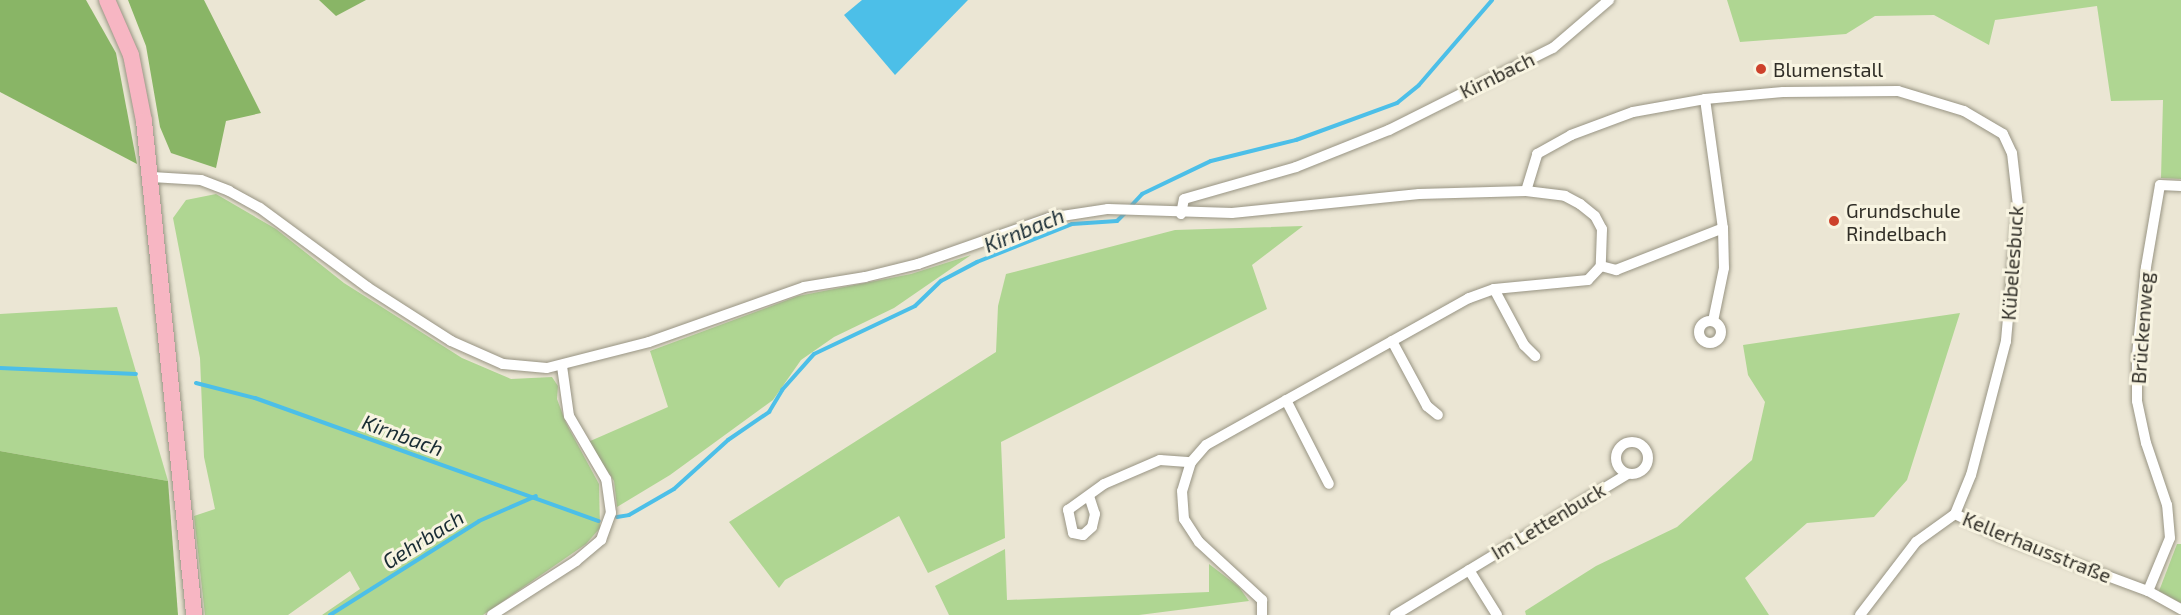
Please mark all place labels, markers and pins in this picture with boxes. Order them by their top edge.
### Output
place label: Blumenstall [1773,57,1883,81]
marker: Blumenstall [1754,62,1768,76]
place label: Grundschule Rindelbach [1846,198,1961,245]
marker: Grundschule Rindelbach [1827,214,1841,228]

